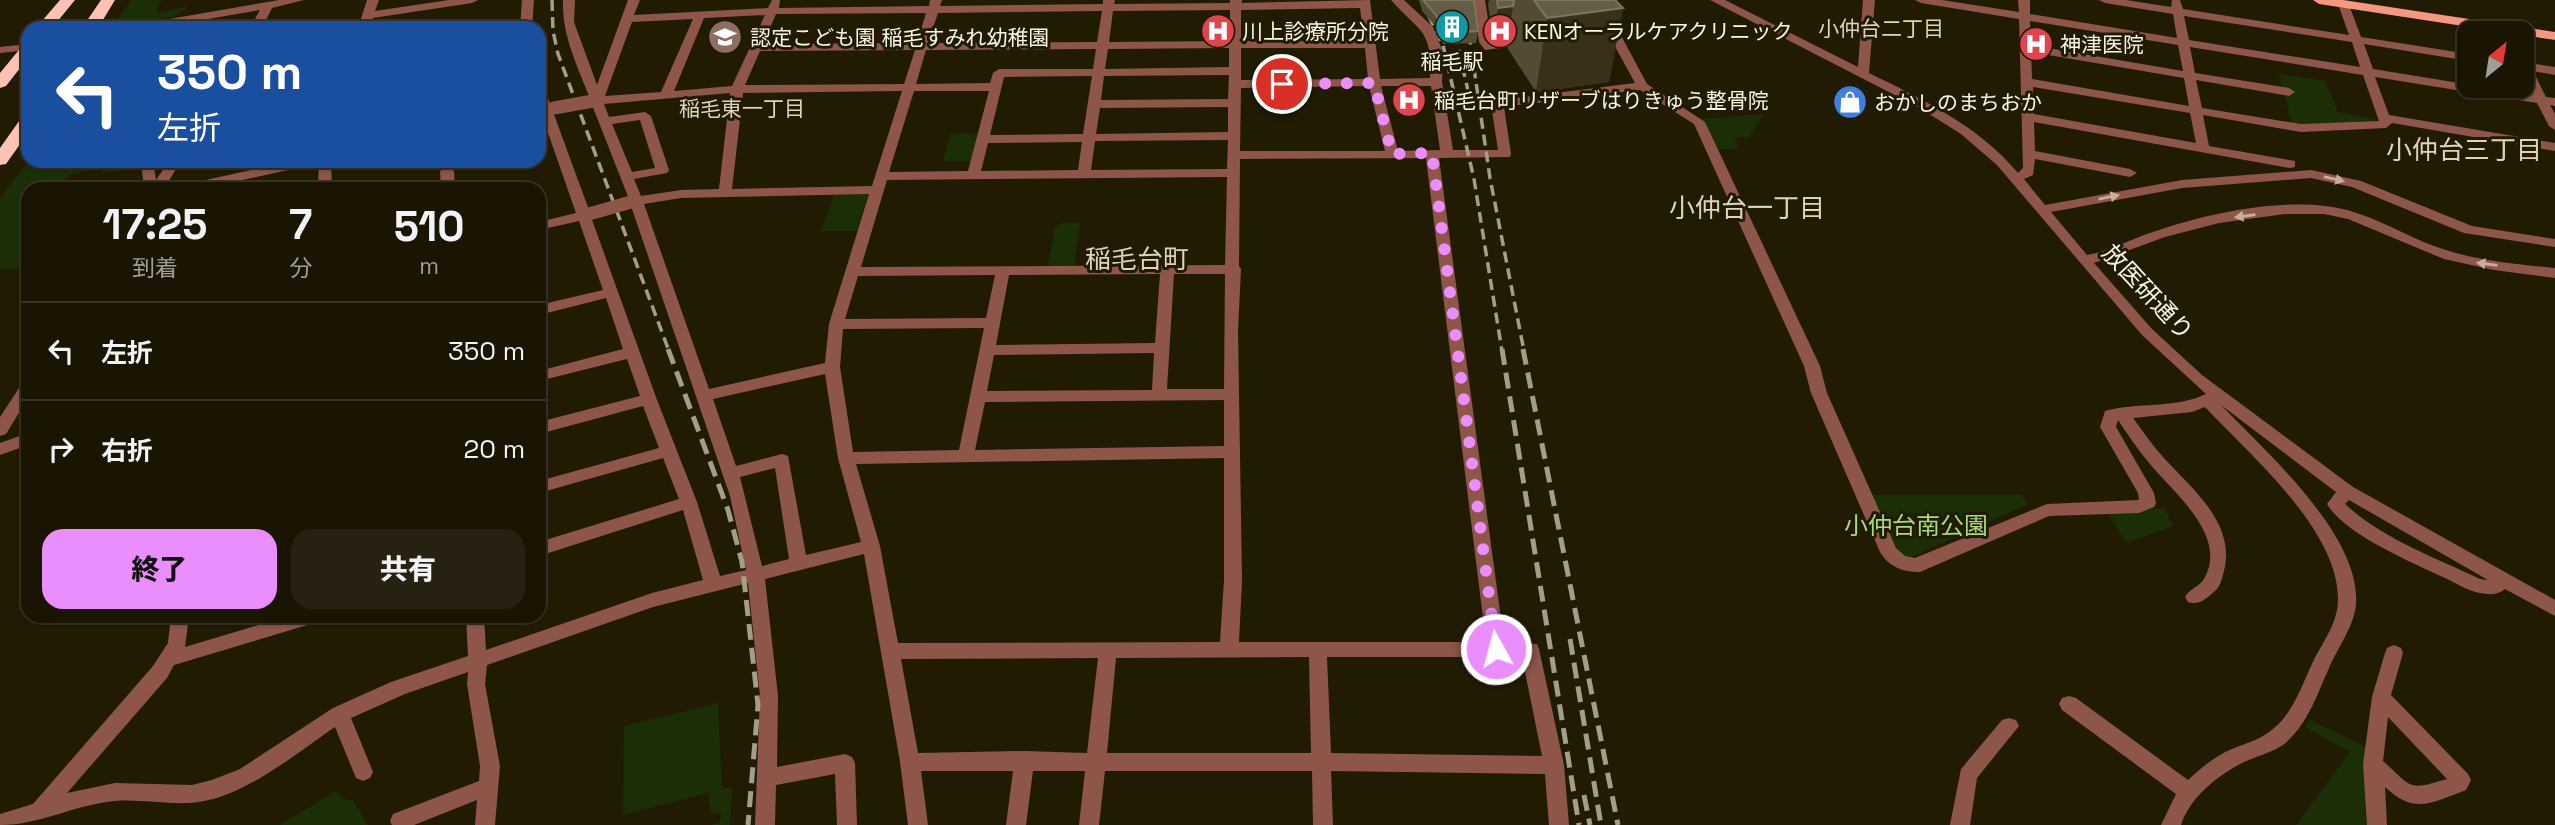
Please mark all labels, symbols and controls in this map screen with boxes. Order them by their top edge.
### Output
building icon: 稲毛駅 [1433,8,1471,46]
hospital icon: 川上診療所分院 [1199,12,1237,50]
hospital icon: KENオーラルケアクリニック [1481,12,1519,50]
district label: 小仲台二丁目 [1818,15,1944,42]
school or university icon: 認定こども園 稲毛すみれ幼稚園 [706,18,744,56]
place label: 川上診療所分院 [1242,18,1389,45]
place label: KENオーラルケアクリニック [1524,18,1793,45]
north arrow [2457,21,2534,98]
map controls [2457,21,2534,98]
place label: 認定こども園 稲毛すみれ幼稚園 [750,24,1049,51]
hospital icon: 神津医院 [2017,25,2055,63]
place label: 神津医院 [2060,31,2144,58]
text: 350 m [157,41,302,103]
place label: 稲毛駅 [1421,48,1484,75]
icon: left [42,49,133,140]
pin [1252,54,1312,114]
icon: arrive [1263,65,1301,103]
hospital icon: 稲毛台町リザーブはりきゅう整骨院 [1390,81,1428,119]
shop icon: おかしのまちおか [1831,83,1869,121]
place label: 稲毛台町リザーブはりきゅう整骨院 [1434,87,1769,114]
place label: おかしのまちおか [1874,89,2042,116]
district label: 稲毛東一丁目 [679,95,805,122]
text: 左折 [157,108,221,148]
district label: 小仲台三丁目 [2386,133,2542,167]
one-way arrow [2323,174,2345,185]
district label: 小仲台一丁目 [1669,191,1825,225]
one-way arrow [2098,192,2120,203]
text: 17:25 [103,198,207,251]
text: 7 [289,198,312,251]
text: 510 [394,200,464,253]
one-way arrow [2234,211,2256,222]
street label: 放医研通り [2096,238,2200,346]
district label: 稲毛台町 [1085,242,1189,276]
text: m [419,251,439,281]
text: 到着 [132,253,178,283]
text: 分 [289,253,312,283]
one-way arrow [2476,258,2498,269]
icon: left [42,332,80,370]
text: 350 m [448,334,525,368]
text: 左折 [101,336,153,370]
icon: right [42,430,80,468]
text: 20 m [464,432,525,466]
text: 右折 [101,434,153,468]
park label: 小仲台南公園 [1844,510,1988,541]
button: 終了 [42,529,277,609]
button: 共有 [291,529,525,609]
position arrow [1459,612,1533,686]

